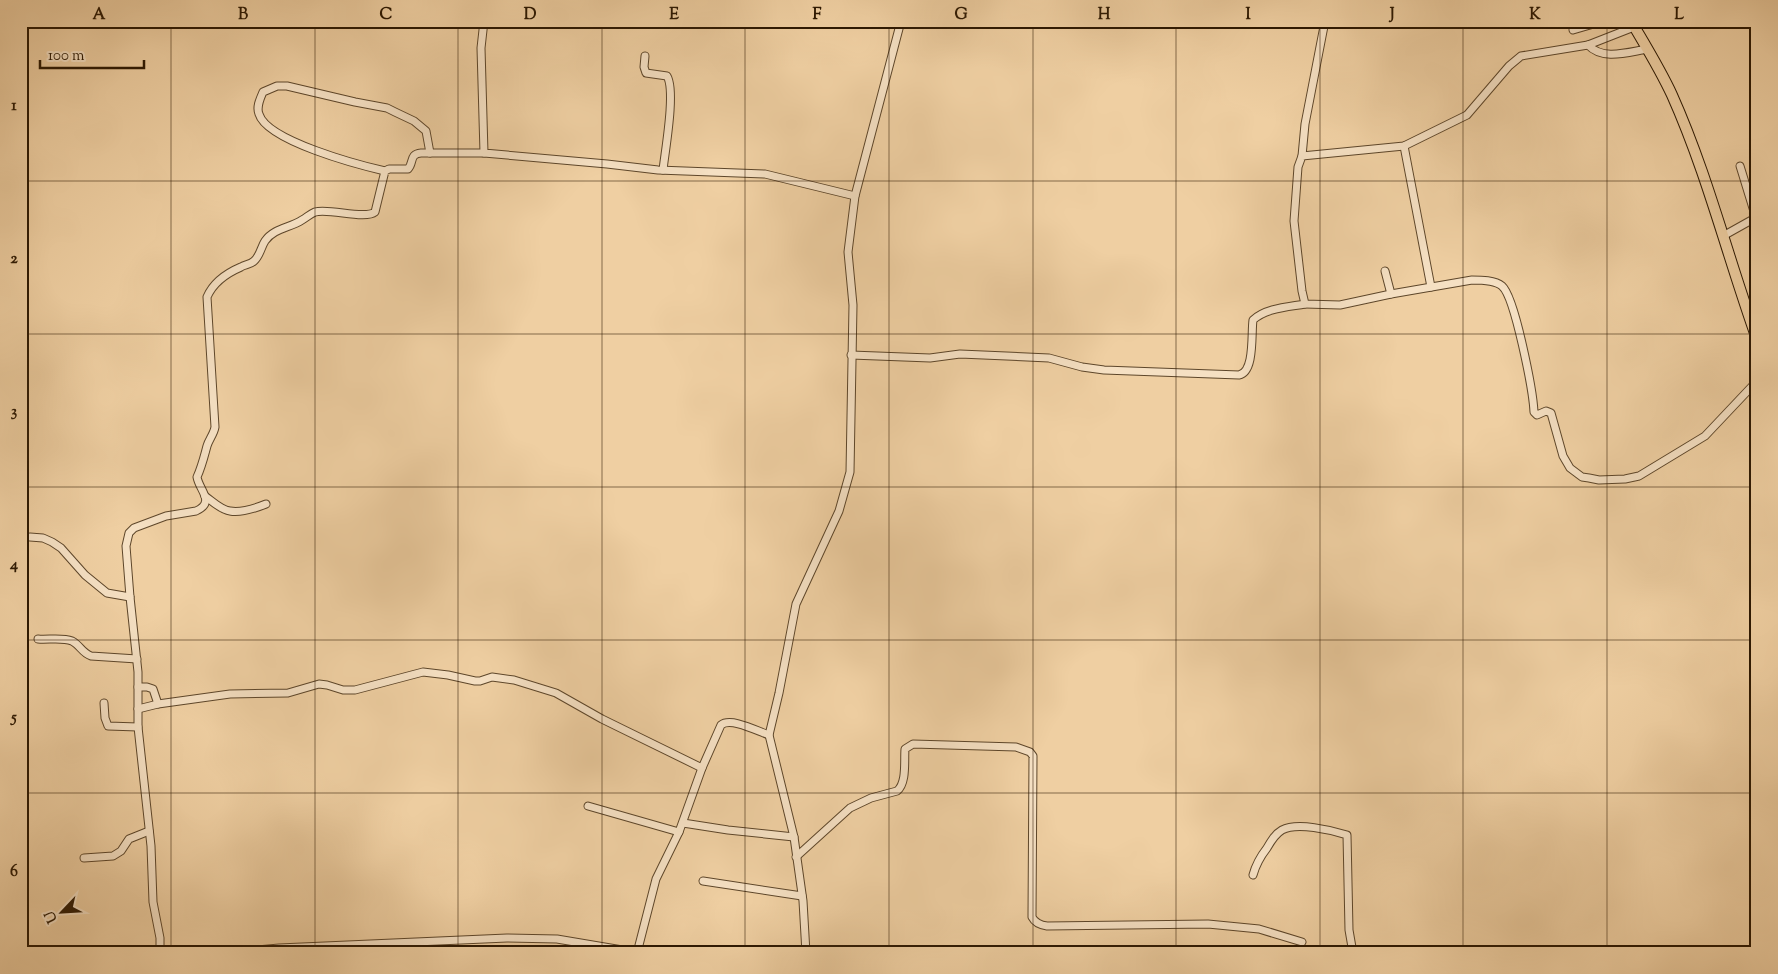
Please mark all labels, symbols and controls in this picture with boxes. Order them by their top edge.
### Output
text: A [93,4,106,27]
text: B [238,4,248,27]
text: C [380,4,393,27]
text: D [524,4,537,27]
text: E [669,4,679,27]
text: F [813,4,822,27]
text: G [954,4,968,27]
text: H [1098,4,1111,27]
text: I [1245,4,1251,27]
text: J [1388,4,1395,27]
text: K [1529,4,1541,27]
text: L [1674,4,1684,27]
scale bar [40,38,144,70]
text: 100 m [48,46,85,67]
text: 1 [11,95,17,118]
text: 2 [10,248,18,271]
text: 3 [11,401,18,424]
text: 4 [9,554,18,577]
text: 5 [9,707,17,730]
text: 6 [10,861,18,884]
north arrow [38,886,88,936]
text: U [40,907,64,926]

